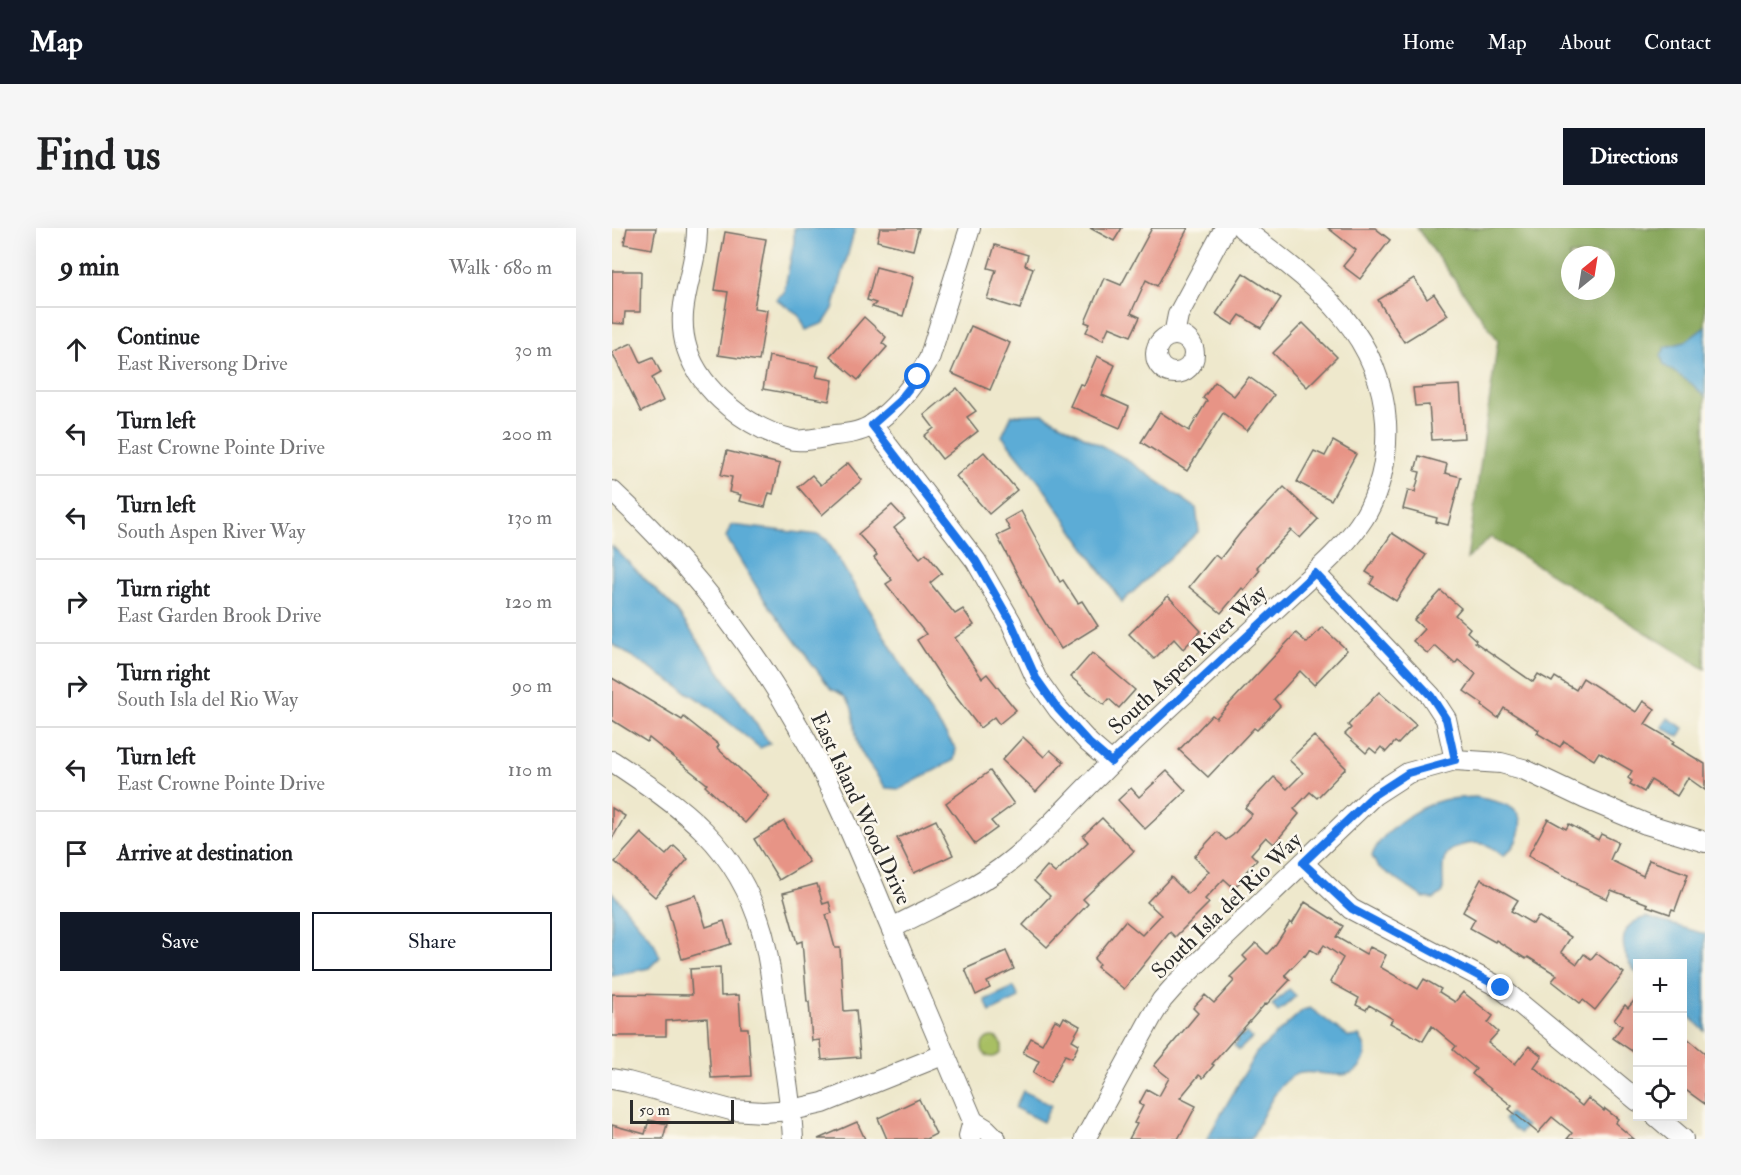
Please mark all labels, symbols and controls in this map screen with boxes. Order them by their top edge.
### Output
text: Map [30,25,83,60]
text: Home [1402,29,1454,56]
text: Map [1487,29,1527,56]
text: About [1560,29,1611,56]
text: Contact [1644,29,1711,56]
button: Directions [1563,128,1705,185]
text: Find us [36,130,160,182]
north arrow [1561,246,1615,300]
text: 9 min [60,251,119,283]
text: Walk · 680 m [449,255,552,280]
text: Continue [117,323,200,351]
icon: ahead [60,333,93,366]
text: 30 m [514,337,552,362]
text: East Riversong Drive [117,351,288,376]
route start [904,363,930,389]
text: Turn left [117,407,196,435]
icon: left [60,417,93,450]
text: 200 m [502,421,552,446]
text: East Crowne Pointe Drive [117,435,325,460]
text: Turn left [117,491,196,519]
icon: left [60,501,93,534]
text: 130 m [507,505,552,530]
text: South Aspen River Way [117,519,305,544]
text: Turn right [117,575,210,603]
street label: South Aspen River Way [1102,579,1274,741]
icon: right [60,585,93,618]
text: 120 m [505,589,552,614]
text: East Garden Brook Drive [117,603,321,628]
text: Turn right [117,659,210,687]
icon: right [60,669,93,702]
text: 90 m [512,673,552,698]
text: South Isla del Rio Way [117,687,298,712]
street label: East Island Wood Drive [804,708,918,909]
text: Turn left [117,743,196,771]
icon: left [60,753,93,786]
text: 110 m [508,757,552,782]
text: East Crowne Pointe Drive [117,771,325,796]
street label: South Isla del Rio Way [1145,826,1308,985]
icon: arrive [60,837,93,870]
text: Arrive at destination [117,839,293,867]
button: Save [60,912,300,971]
button: Share [312,912,552,971]
map controls [1633,959,1687,1121]
button: + [1633,959,1687,1013]
route end [1487,974,1513,1000]
button: − [1633,1013,1687,1067]
button: locate [1633,1067,1687,1121]
scale bar [630,1097,734,1124]
text: 50 m [639,1100,670,1120]

